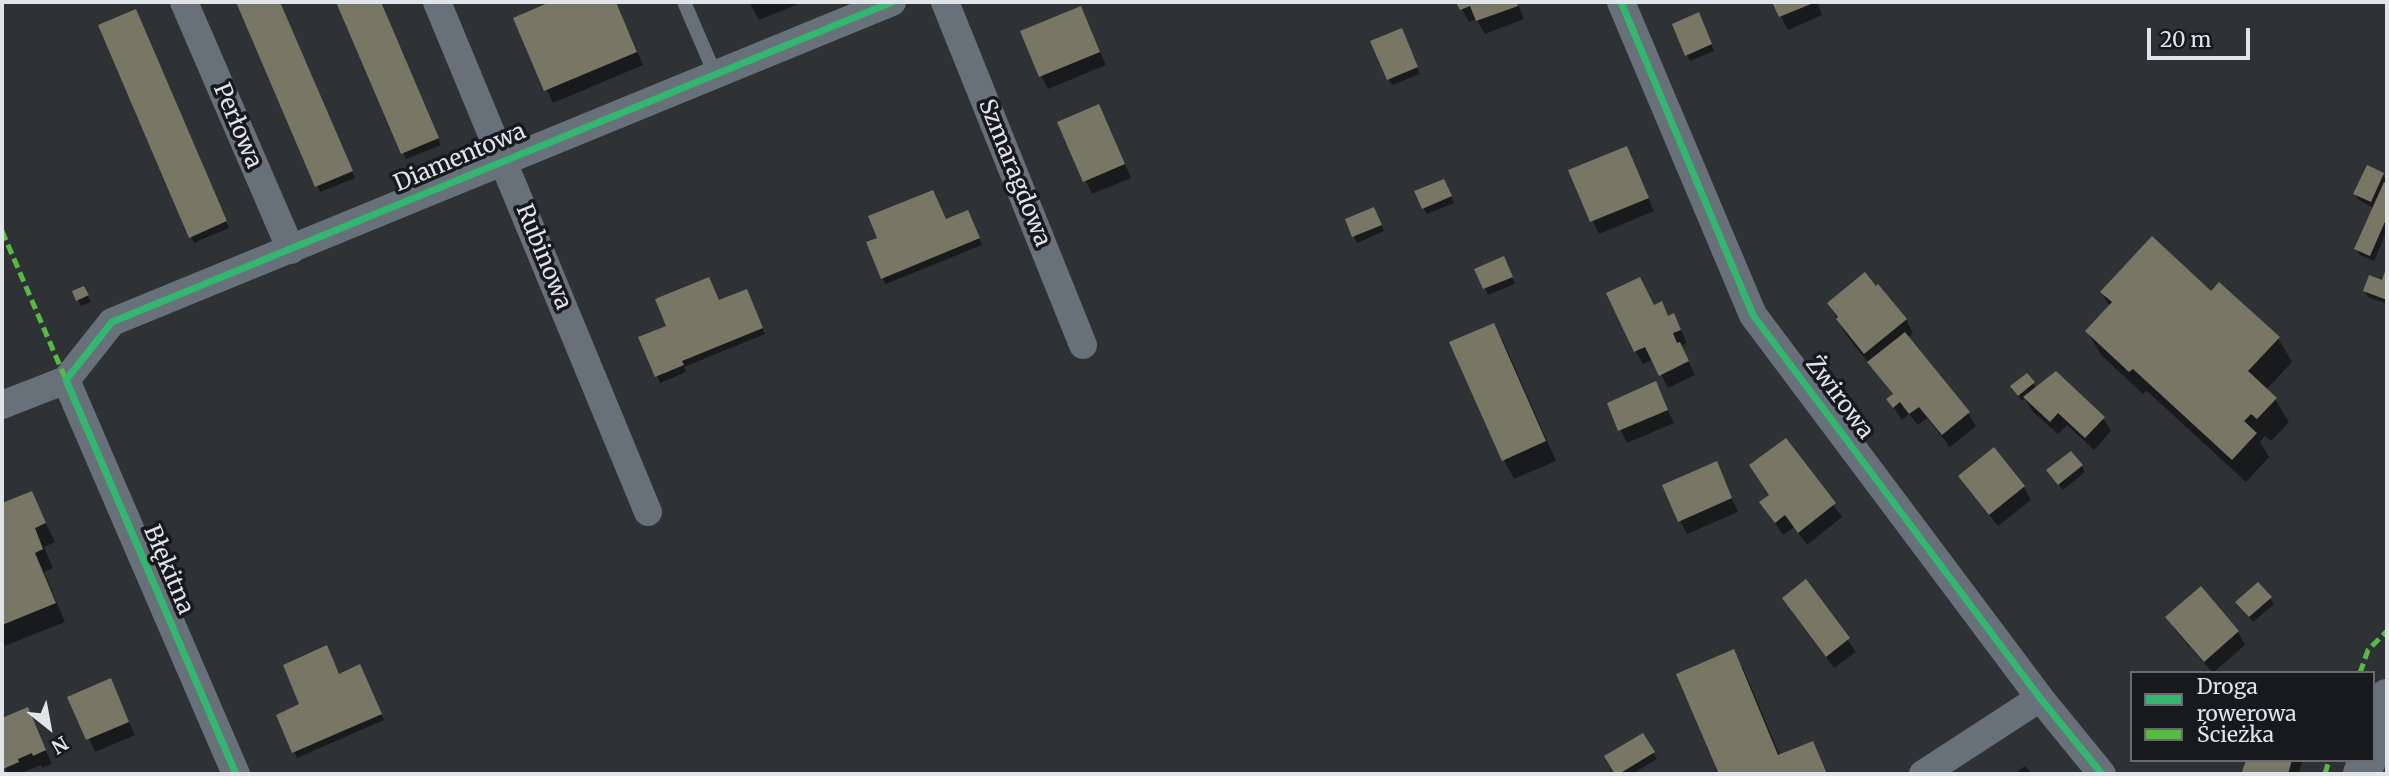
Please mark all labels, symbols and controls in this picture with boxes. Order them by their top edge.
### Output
scale bar [2151,14,2254,58]
text: 20 m [2160,26,2211,53]
street label: Perłowa [207,79,267,173]
street label: Szmaragdowa [972,95,1056,251]
street label: Diamentowa [390,118,530,198]
street label: Rubinowa [509,200,577,314]
street label: Żwirowa [1799,351,1879,445]
street label: Błękitna [137,521,199,619]
legend [2130,671,2375,762]
text: Droga rowerowa [2197,673,2296,727]
north arrow [14,692,84,762]
text: Ścieżka [2197,721,2274,748]
text: N [47,731,72,759]

